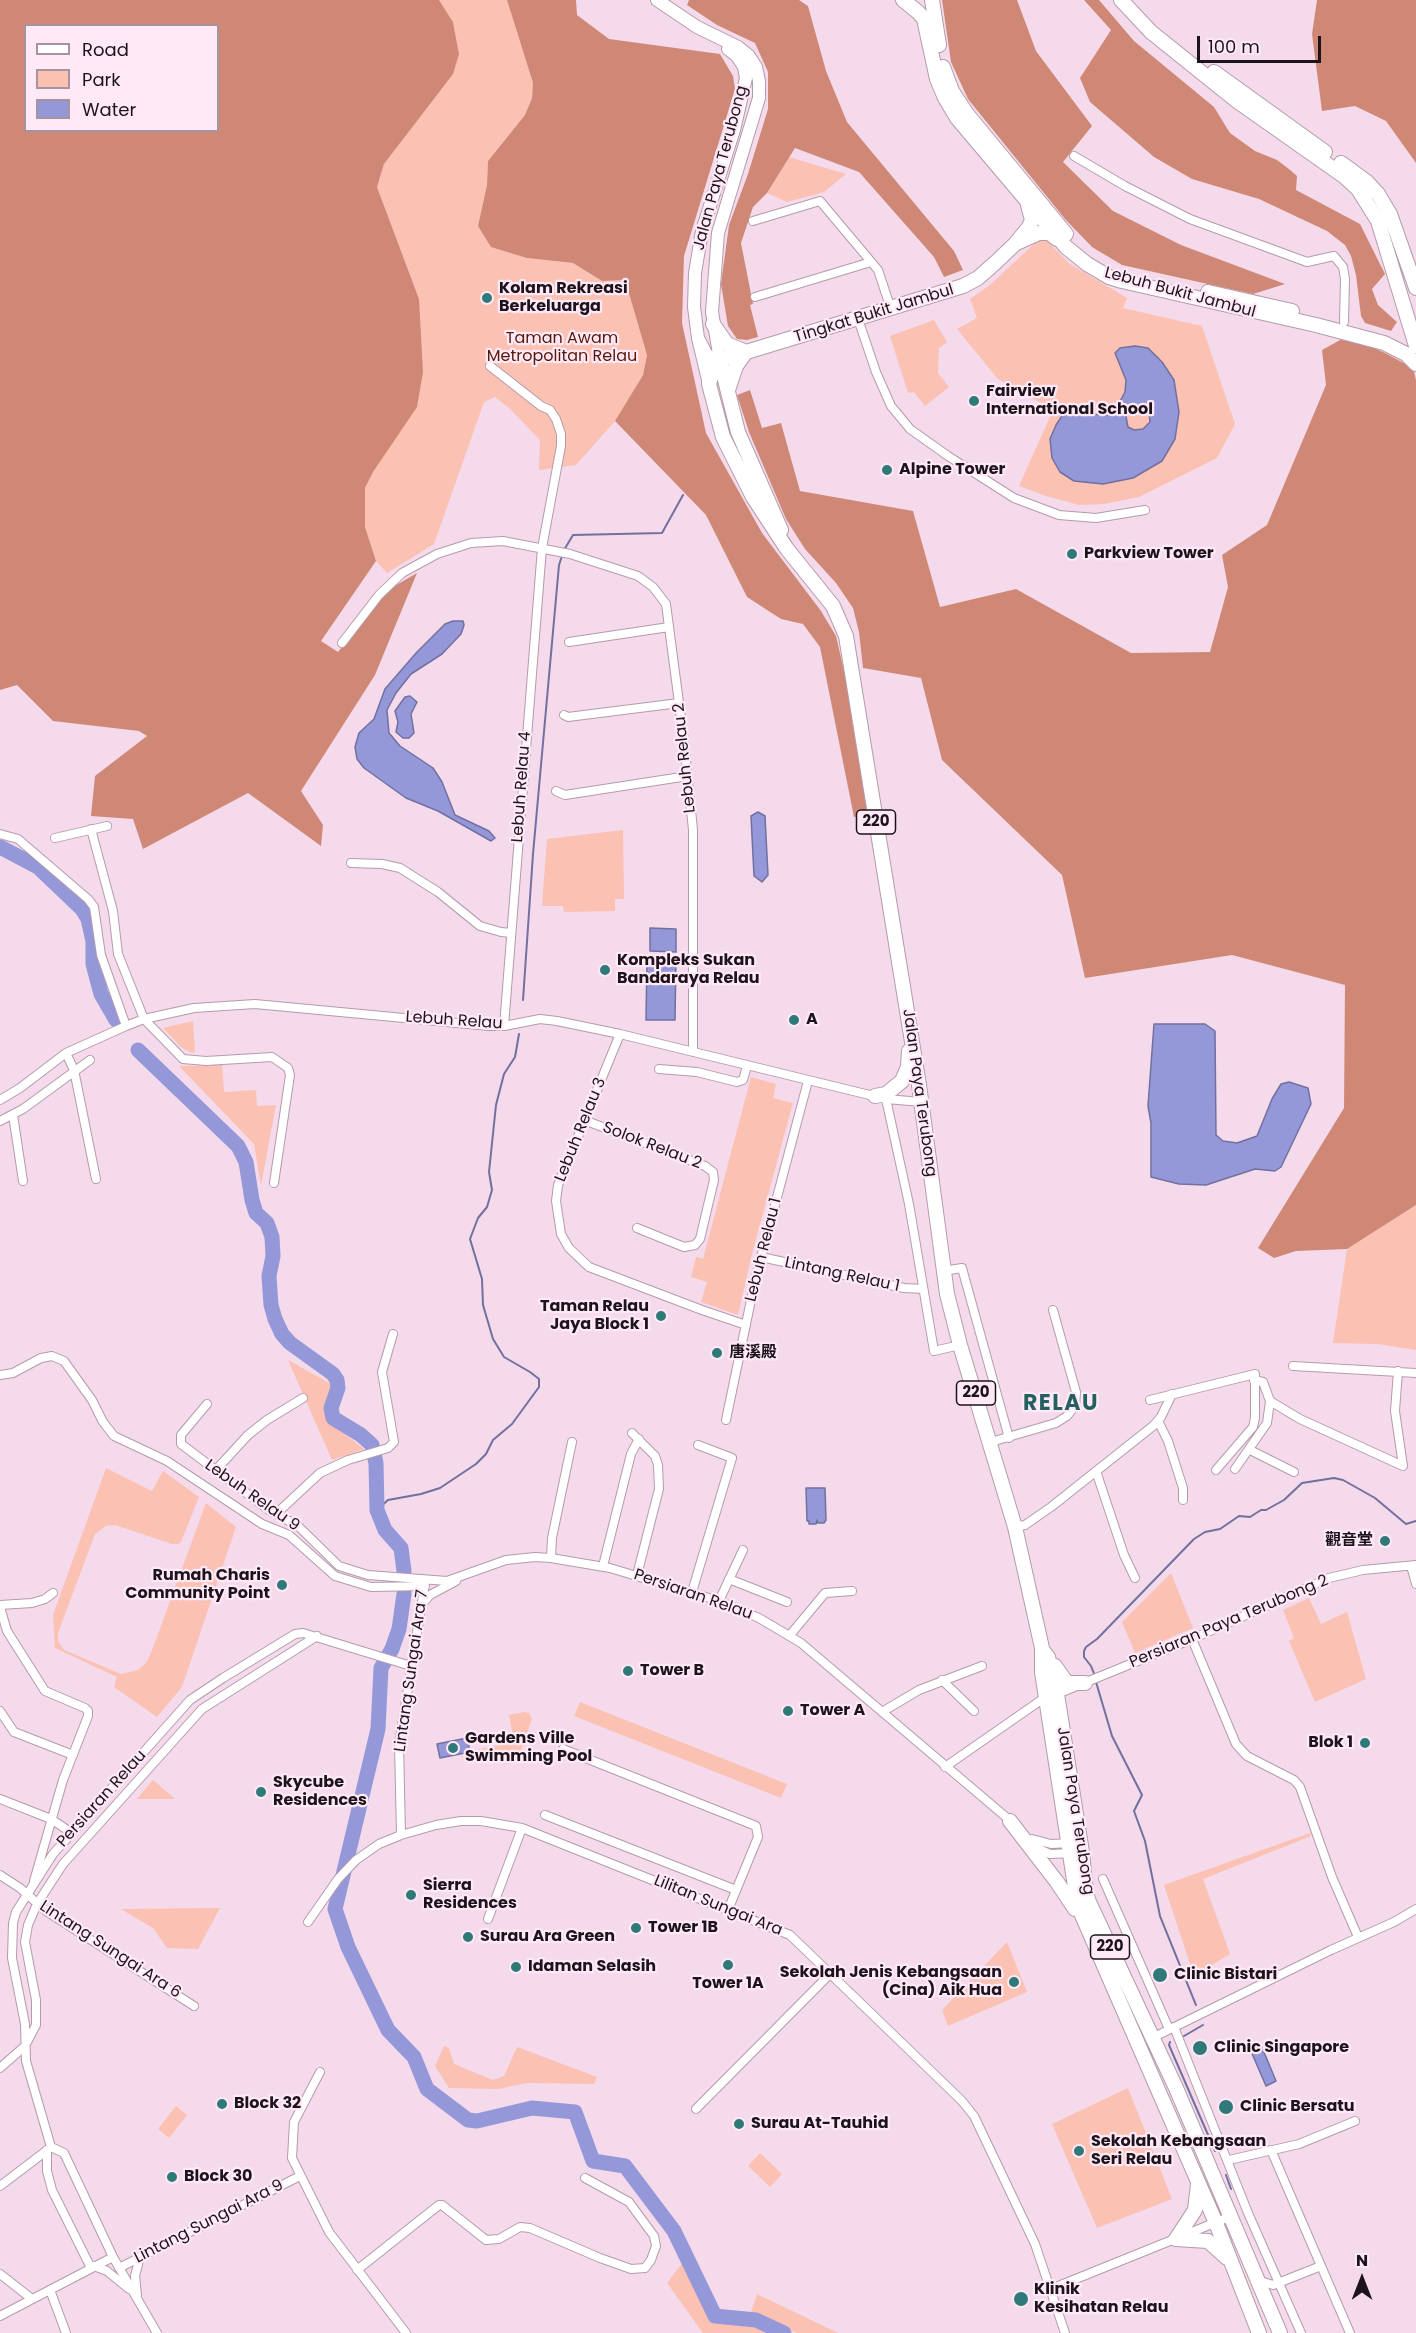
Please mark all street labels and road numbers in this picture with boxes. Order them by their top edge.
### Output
street label: Jalan Paya Terubong [690,84,752,252]
street label: Lebuh Bukit Jambul [1102,264,1258,322]
street label: Tingkat Bukit Jambul [792,281,956,347]
street label: Lebuh Relau 2 [670,702,700,814]
street label: Lebuh Relau 4 [509,731,535,843]
road number: 220 [856,810,896,834]
street label: Lebuh Relau [405,1008,503,1034]
street label: Jalan Paya Terubong [898,1008,940,1178]
street label: Lebuh Relau 3 [551,1075,611,1185]
street label: Solok Relau 2 [600,1118,704,1174]
street label: Lebuh Relau 1 [742,1196,786,1304]
street label: Lintang Relau 1 [783,1253,901,1297]
road number: 220 [956,1381,996,1405]
street label: Lebuh Relau 9 [201,1456,303,1536]
street label: Persiaran Relau [631,1566,755,1624]
street label: Persiaran Paya Terubong 2 [1127,1571,1331,1673]
street label: Lintang Sungai Ara 7 [391,1589,433,1753]
street label: Jalan Paya Terubong [1052,1726,1098,1896]
street label: Persiaran Relau [53,1746,151,1852]
street label: Lilitan Sungai Ara [651,1871,785,1941]
street label: Lintang Sungai Ara 6 [36,1897,184,2003]
road number: 220 [1090,1935,1130,1959]
street label: Lintang Sungai Ara 9 [131,2176,287,2268]

